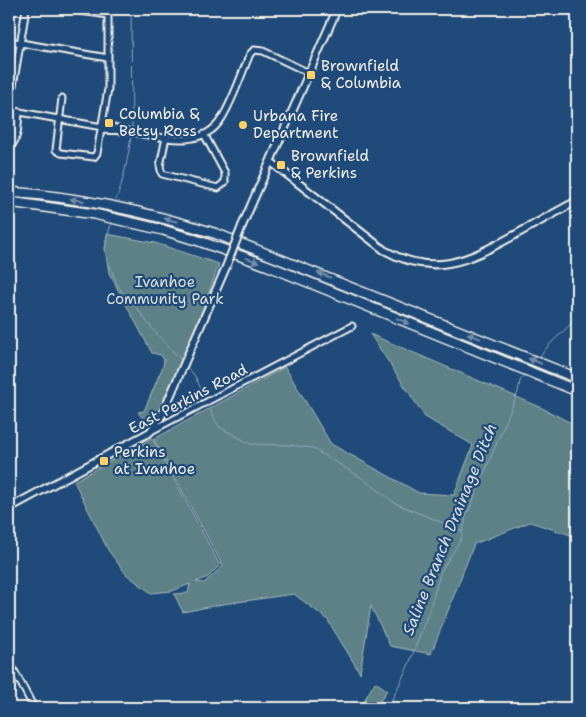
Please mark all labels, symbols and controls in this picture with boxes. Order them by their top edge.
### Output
place label: Brownfield & Columbia [321,56,402,93]
marker: Brownfield & Columbia [305,69,317,81]
place label: Columbia & Betsy Ross [119,104,200,141]
place label: Urbana Fire Department [253,106,338,143]
marker: Columbia & Betsy Ross [103,117,115,129]
marker: Urbana Fire Department [237,119,249,131]
place label: Brownfield & Perkins [291,146,370,183]
marker: Brownfield & Perkins [275,159,287,171]
one-way arrow [69,195,85,203]
one-way arrow [164,216,179,224]
one-way arrow [245,257,260,264]
one-way arrow [316,271,331,279]
park label: Ivanhoe Community Park [106,272,224,309]
one-way arrow [396,317,411,325]
one-way arrow [467,332,481,340]
one-way arrow [528,357,543,365]
street label: East Perkins Road [125,359,251,439]
water label: Saline Branch Drainage Ditch [397,420,502,638]
place label: Perkins at Ivanhoe [114,442,195,479]
marker: Perkins at Ivanhoe [98,455,110,467]

